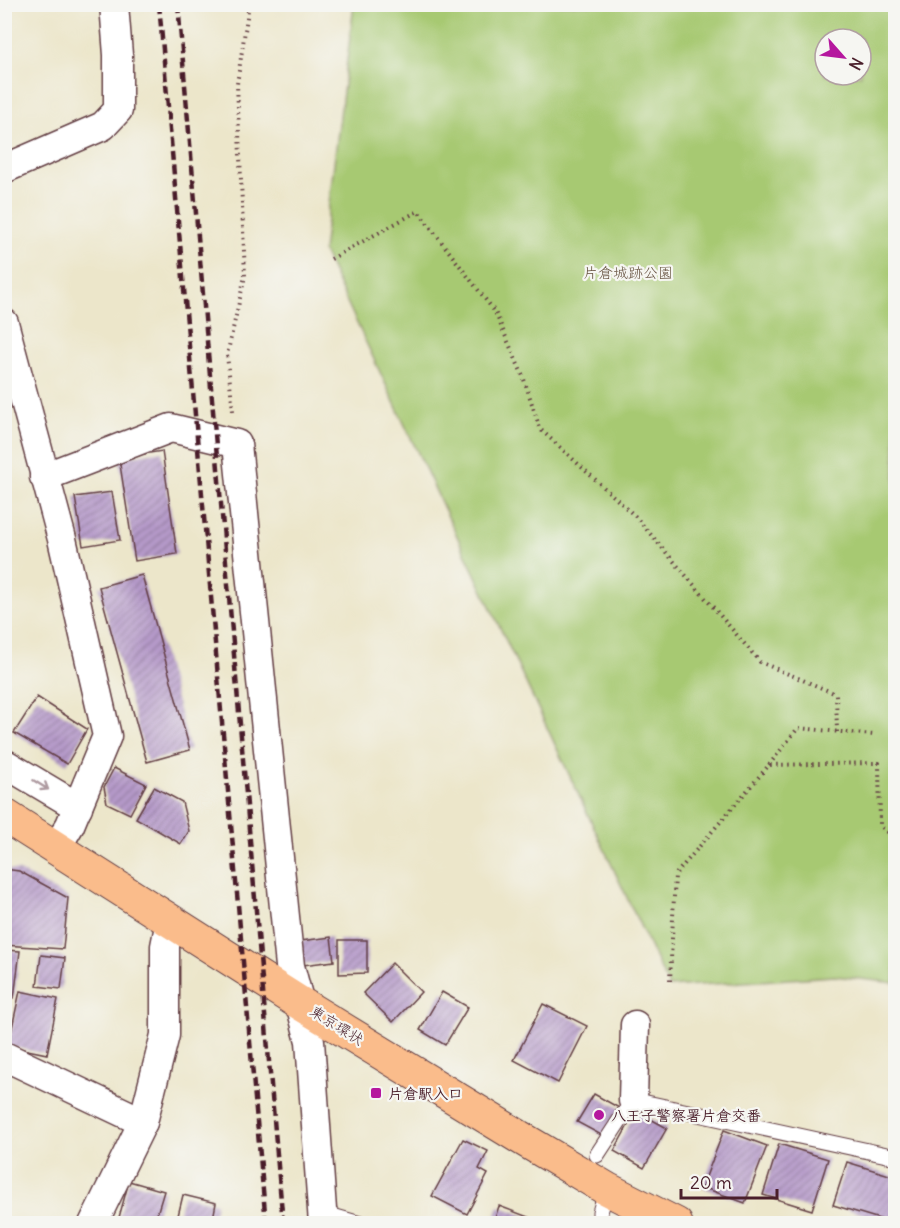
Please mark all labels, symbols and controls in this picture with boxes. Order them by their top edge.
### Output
north arrow [813,27,873,87]
text: N [845,54,868,74]
park label: 片倉城跡公園 [583,263,673,282]
one-way arrow [32,779,49,791]
street label: 東京環状 [307,1001,367,1049]
place label: 片倉駅入口 [388,1084,463,1103]
marker: 片倉駅入口 [369,1086,383,1100]
place label: 八王子警察署片倉交番 [611,1106,761,1125]
marker: 八王子警察署片倉交番 [592,1108,606,1122]
scale bar [681,1162,777,1200]
text: 20 m [690,1171,732,1194]

